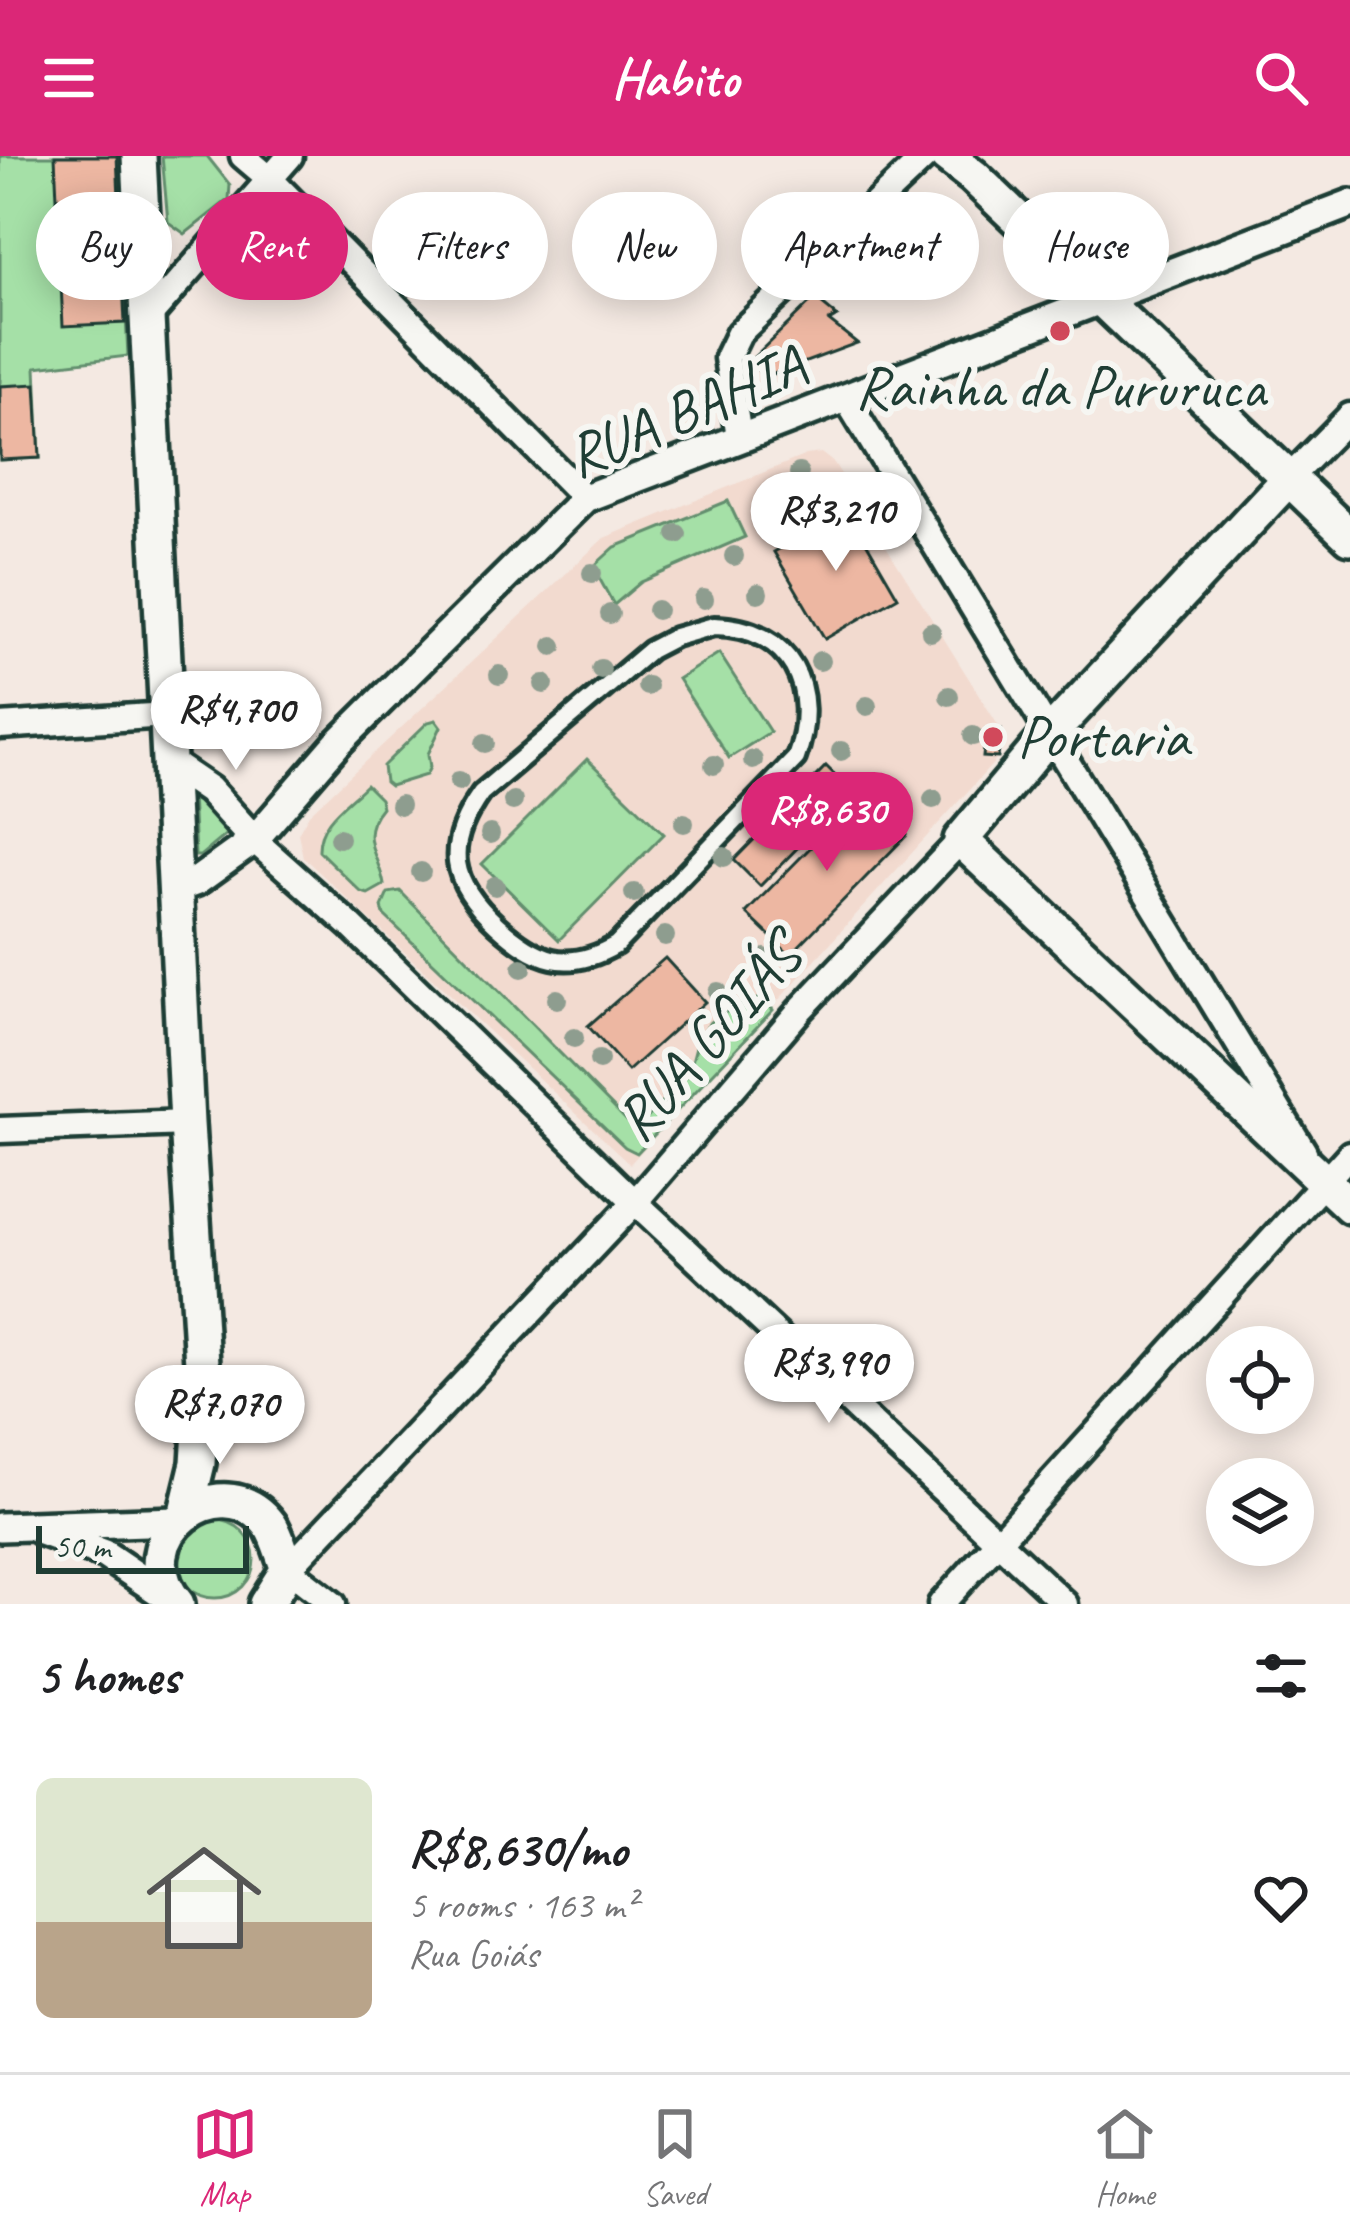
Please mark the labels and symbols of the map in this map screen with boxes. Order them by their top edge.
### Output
marker: Rainha da Pururuca [1047,318,1073,344]
street label: RUA BAHIA [554,326,816,494]
place label: Rainha da Pururuca [855,349,1269,425]
pin: R$3,210 [725,472,947,574]
pin: R$4,700 [125,671,347,773]
place label: Portaria [1017,699,1193,775]
marker: Portaria [980,724,1006,750]
pin: R$8,630 [716,772,938,874]
street label: RUA GOIÁS [597,912,824,1156]
pin: R$3,990 [718,1324,940,1426]
pin: R$7,070 [109,1365,331,1467]
scale bar [36,1520,249,1573]

